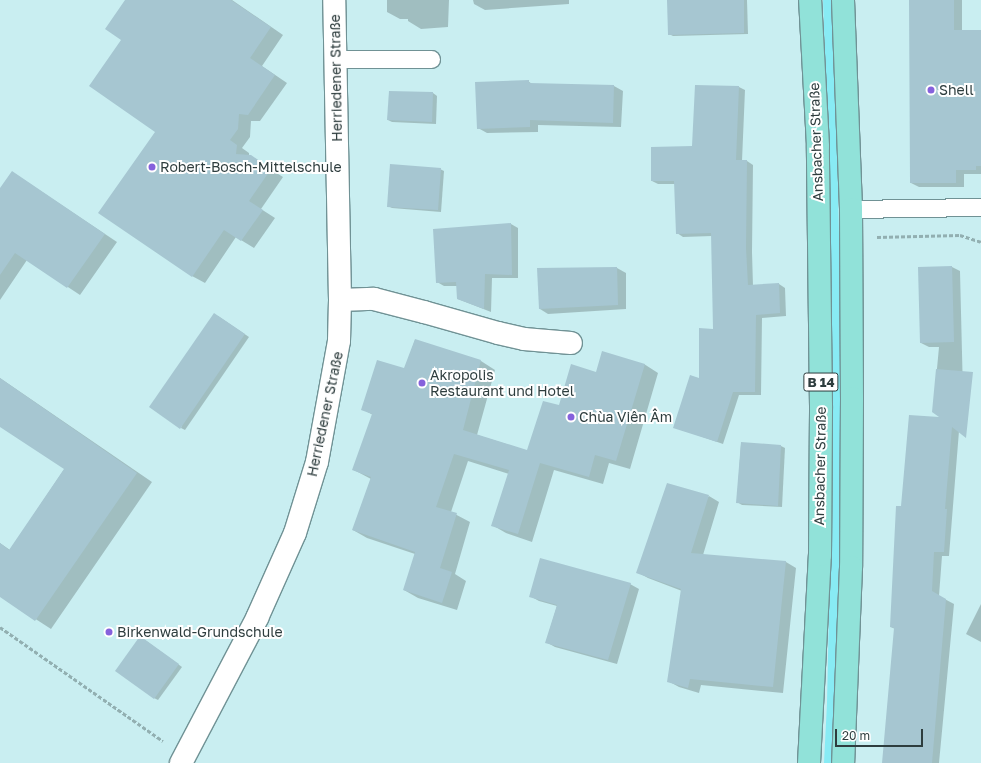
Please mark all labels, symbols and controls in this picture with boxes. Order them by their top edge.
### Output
street label: Herriedener Straße [326,14,346,142]
street label: Ansbacher Straße [806,82,826,202]
place label: Shell [939,82,974,98]
marker: Shell [926,85,936,95]
place label: Robert-Bosch-Mittelschule [160,159,342,175]
marker: Robert-Bosch-Mittelschule [147,162,157,172]
street label: Herriedener Straße [304,350,346,478]
place label: Akropolis Restaurant und Hotel [430,367,574,400]
road number: B 14 [803,371,839,393]
marker: Akropolis Restaurant und Hotel [417,378,427,388]
street label: Ansbacher Straße [811,406,829,526]
place label: Chùa Viên Âm [579,409,672,425]
marker: Chùa Viên Âm [566,412,576,422]
place label: Birkenwald-Grundschule [117,624,283,640]
marker: Birkenwald-Grundschule [104,627,114,637]
scale bar [837,721,925,747]
text: 20 m [842,728,870,743]

